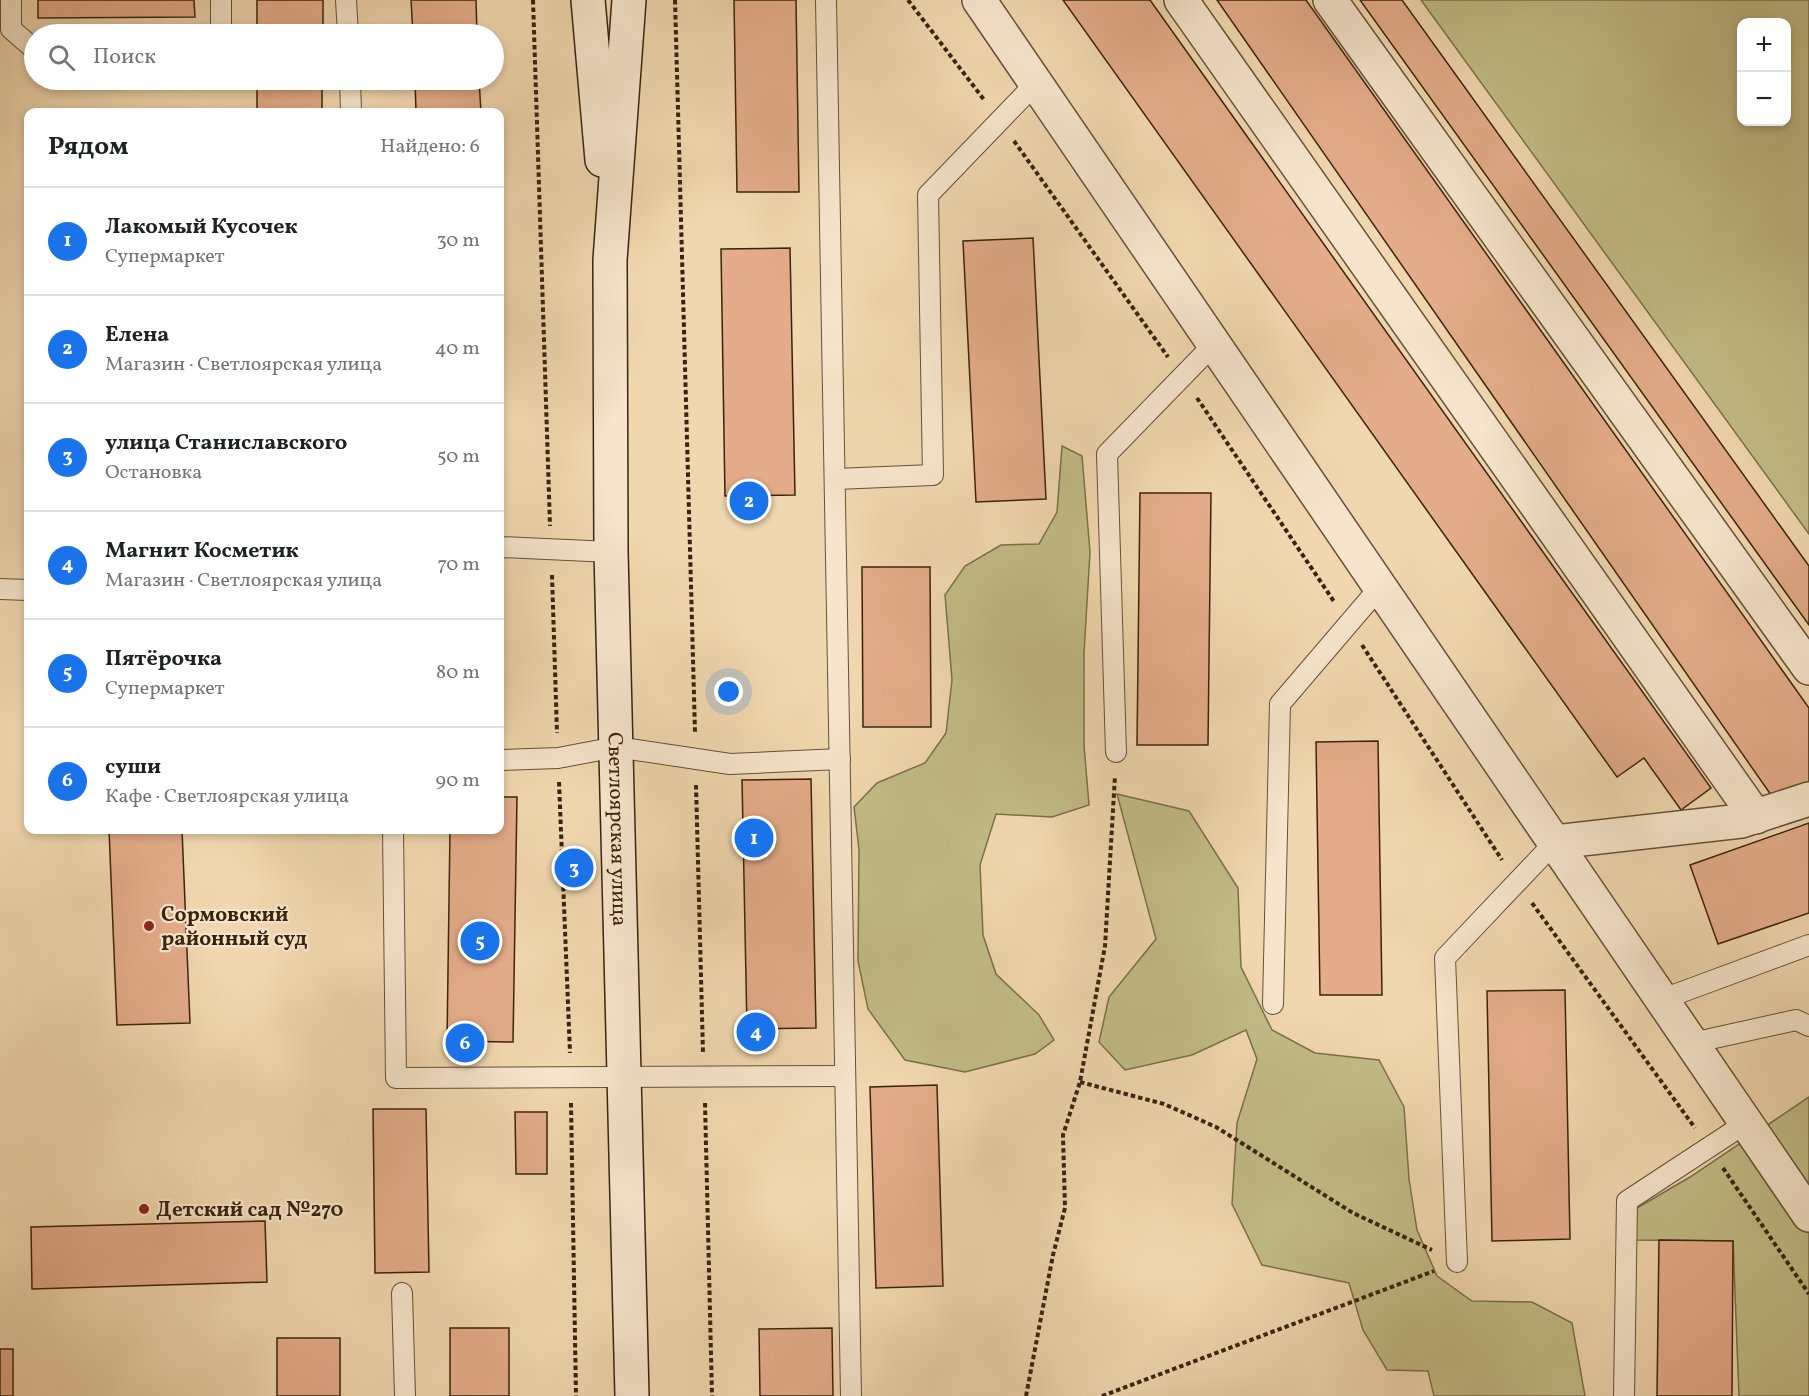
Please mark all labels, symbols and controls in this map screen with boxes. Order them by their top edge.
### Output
map controls [1737,18,1791,126]
button: + [1737,18,1791,72]
search box [24,24,504,90]
icon: search [45,41,78,74]
text: Поиск [93,42,156,73]
button: − [1737,72,1791,126]
text: Рядом [48,129,128,165]
text: Найдено: 6 [380,133,480,161]
text: Лакомый Кусочек [105,212,298,243]
text: 1 [63,227,72,255]
text: 30 m [436,227,480,255]
text: Супермаркет [105,243,225,271]
text: Елена [105,320,169,351]
text: 2 [62,335,73,363]
text: 40 m [435,335,480,363]
text: Магазин · Светлоярская улица [105,351,382,379]
text: улица Станиславского [105,428,347,459]
text: 3 [62,443,73,471]
text: 50 m [437,443,480,471]
text: Остановка [105,459,202,487]
pin: 2 [730,478,768,524]
text: Магнит Косметик [105,536,299,567]
text: 4 [61,551,74,579]
text: 70 m [437,551,480,579]
text: Магазин · Светлоярская улица [105,567,382,595]
text: Пятёрочка [105,644,222,675]
text: 5 [63,659,72,687]
text: 80 m [436,659,480,687]
text: Супермаркет [105,675,225,703]
your location [714,677,743,706]
street label: Светлоярская улица [599,732,633,927]
text: суши [105,752,161,783]
text: 6 [62,767,73,795]
text: 90 m [436,767,480,795]
text: Кафе · Светлоярская улица [105,783,349,811]
pin: 1 [734,816,774,860]
pin: 3 [554,846,594,890]
place label: Сормовский районный суд [161,901,307,954]
pin: 5 [460,918,500,964]
marker: Сормовский районный суд [142,919,156,933]
pin: 4 [736,1010,776,1054]
pin: 6 [446,1020,484,1066]
place label: Детский сад №270 [156,1196,343,1225]
marker: Детский сад №270 [137,1202,151,1216]

